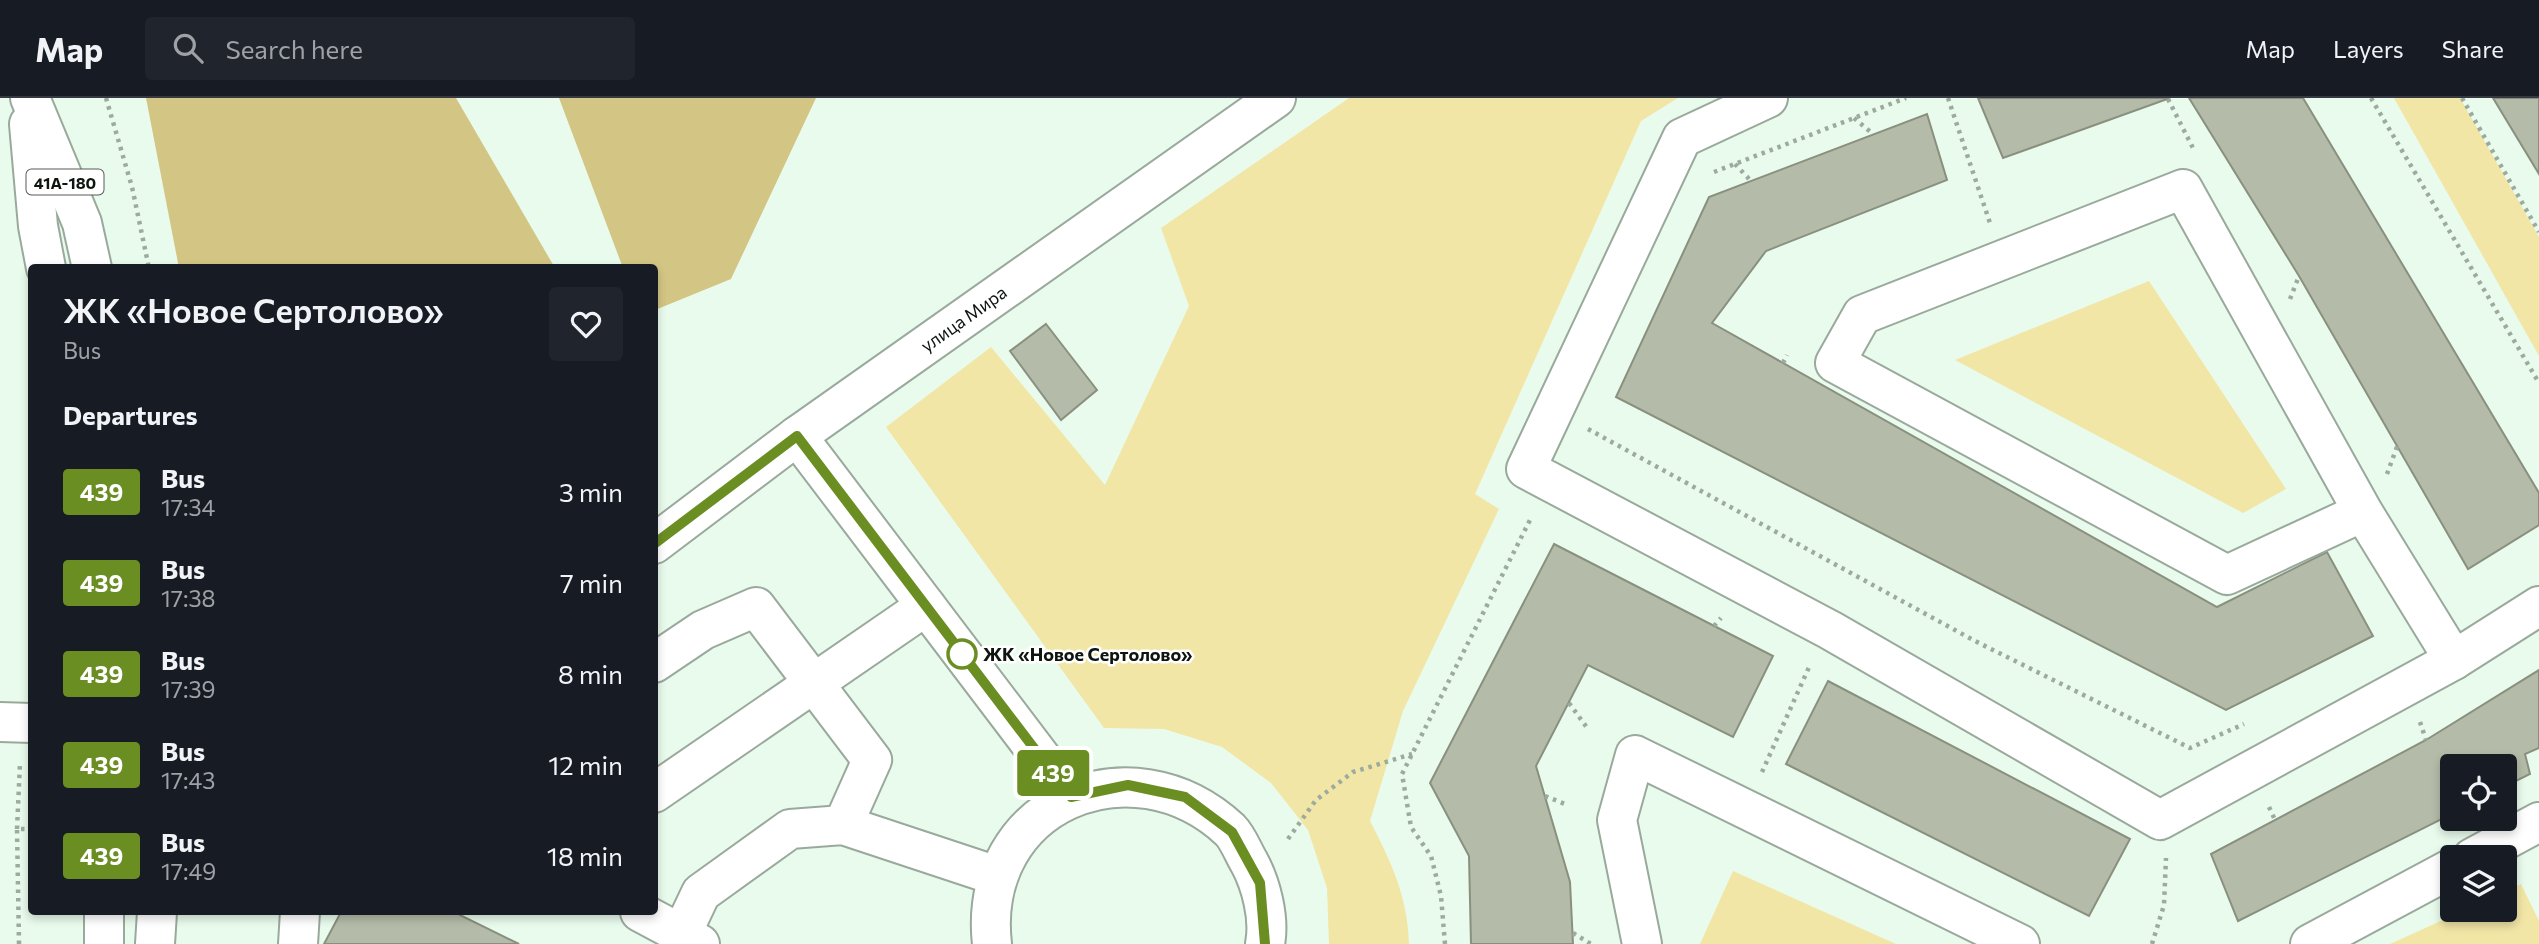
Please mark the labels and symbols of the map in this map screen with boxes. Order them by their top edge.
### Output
road number: 41А-180 [27,170,104,194]
street label: улица Мира [916,281,1011,356]
marker: ЖК «Новое Сертолово» [947,639,977,669]
place label: ЖК «Новое Сертолово» [983,643,1193,665]
line badge: 439 [1013,750,1093,796]

